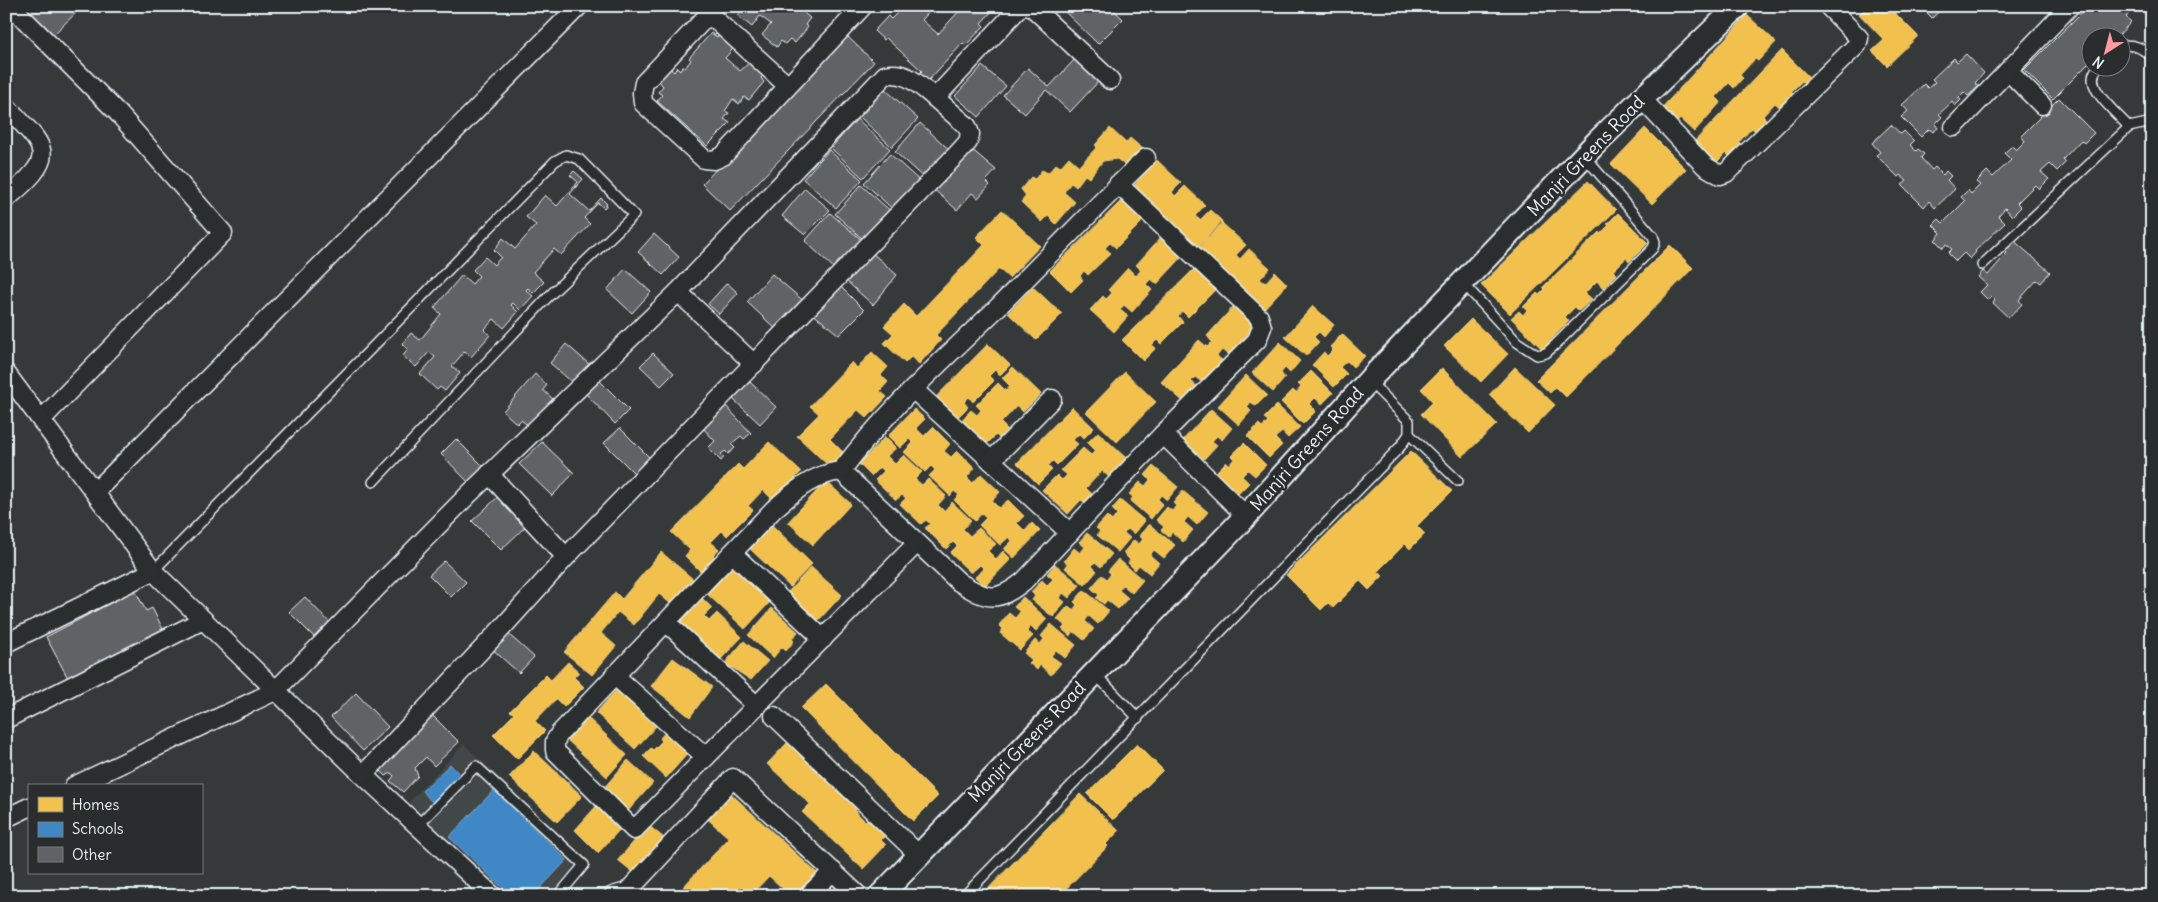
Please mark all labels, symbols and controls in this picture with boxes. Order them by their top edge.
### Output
north arrow [2080,28,2130,78]
text: N [2089,52,2108,73]
street label: Manjri Greens Road [1522,90,1649,221]
street label: Manjri Greens Road [1245,382,1369,515]
street label: Manjri Greens Road [963,676,1090,807]
legend [28,784,202,874]
text: Homes [72,795,119,814]
text: Schools [72,819,124,838]
text: Other [72,845,112,864]

